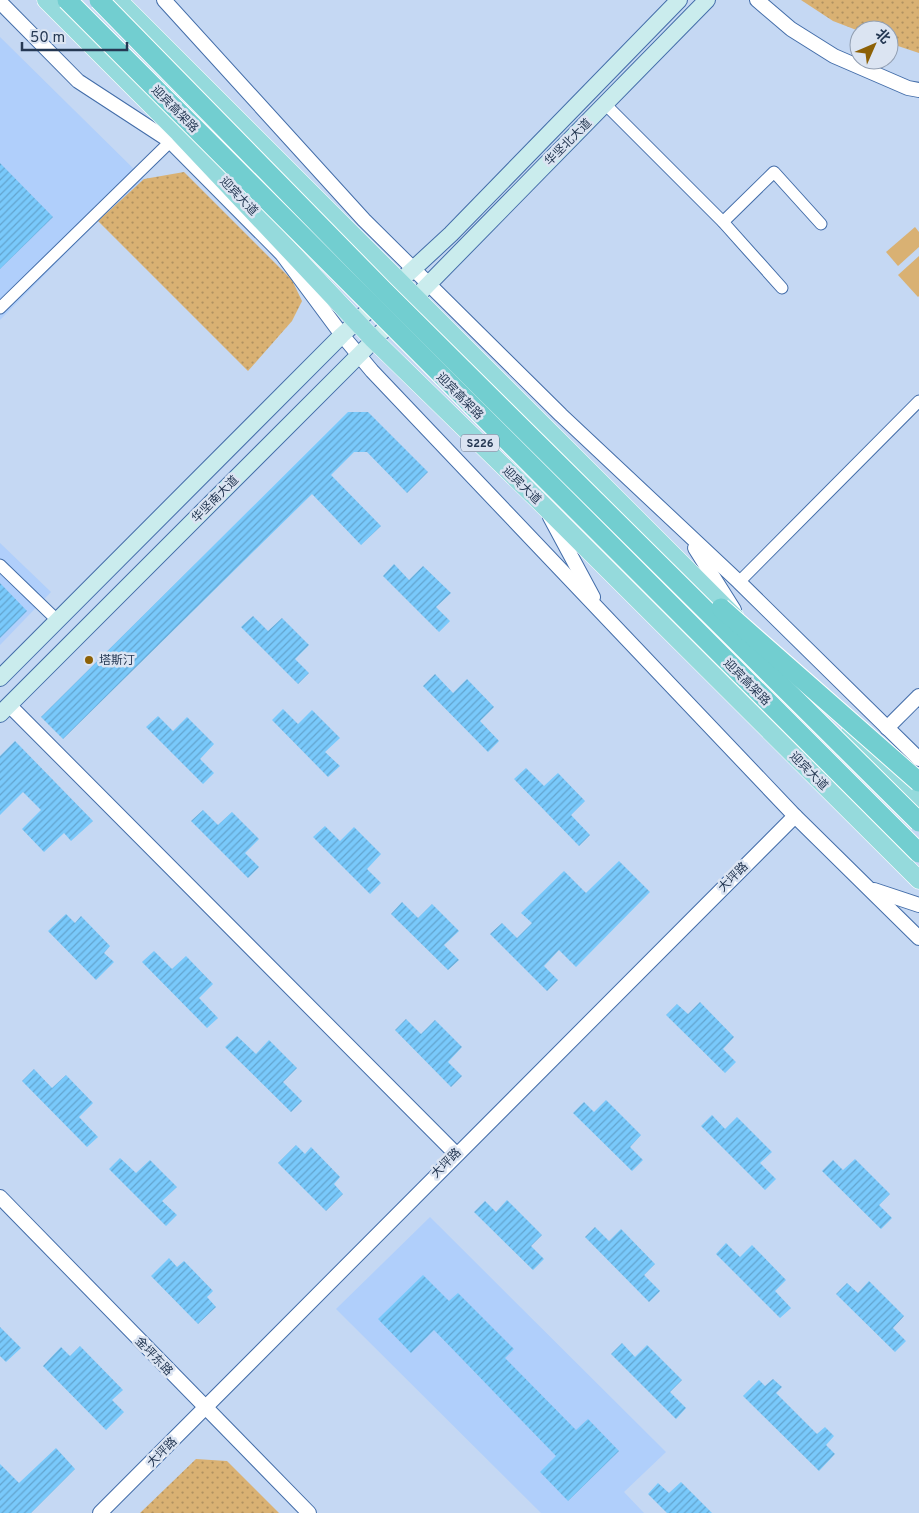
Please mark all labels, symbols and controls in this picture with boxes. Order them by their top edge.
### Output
scale bar [22,20,128,52]
north arrow [849,20,899,70]
text: 北 [871,26,893,48]
text: 50 m [30,29,65,48]
street label: 迎宾高架路 [147,83,201,137]
street label: 华坚北大道 [542,116,596,170]
street label: 迎宾大道 [216,174,261,220]
street label: 迎宾高架路 [432,370,486,424]
road number: S226 [461,434,499,452]
street label: 迎宾大道 [498,463,544,508]
street label: 华坚南大道 [189,473,243,527]
place label: 塔斯汀 [99,653,135,669]
marker: 塔斯汀 [83,654,95,666]
street label: 迎宾高架路 [719,656,773,710]
street label: 迎宾大道 [786,749,831,794]
street label: 大坪路 [715,859,752,896]
street label: 大坪路 [428,1145,465,1182]
street label: 金坪东路 [131,1334,176,1380]
street label: 大坪路 [144,1434,181,1471]

